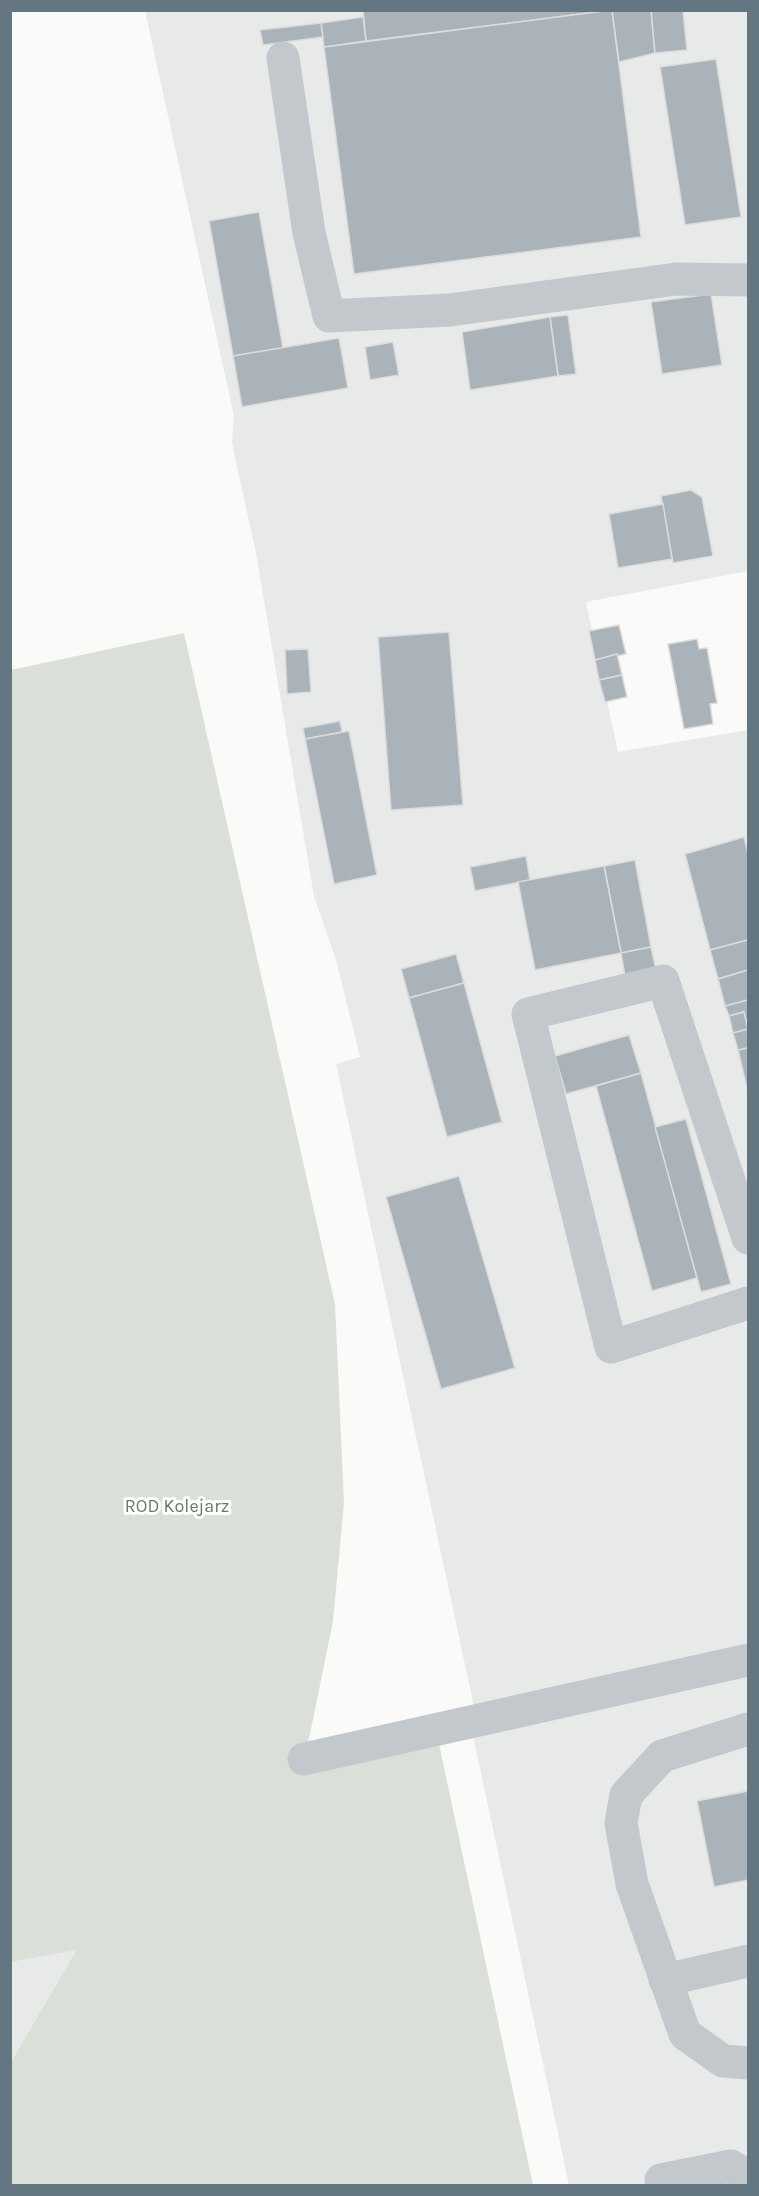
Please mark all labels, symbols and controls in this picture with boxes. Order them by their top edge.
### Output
park label: ROD Kolejarz [125,1495,229,1517]

